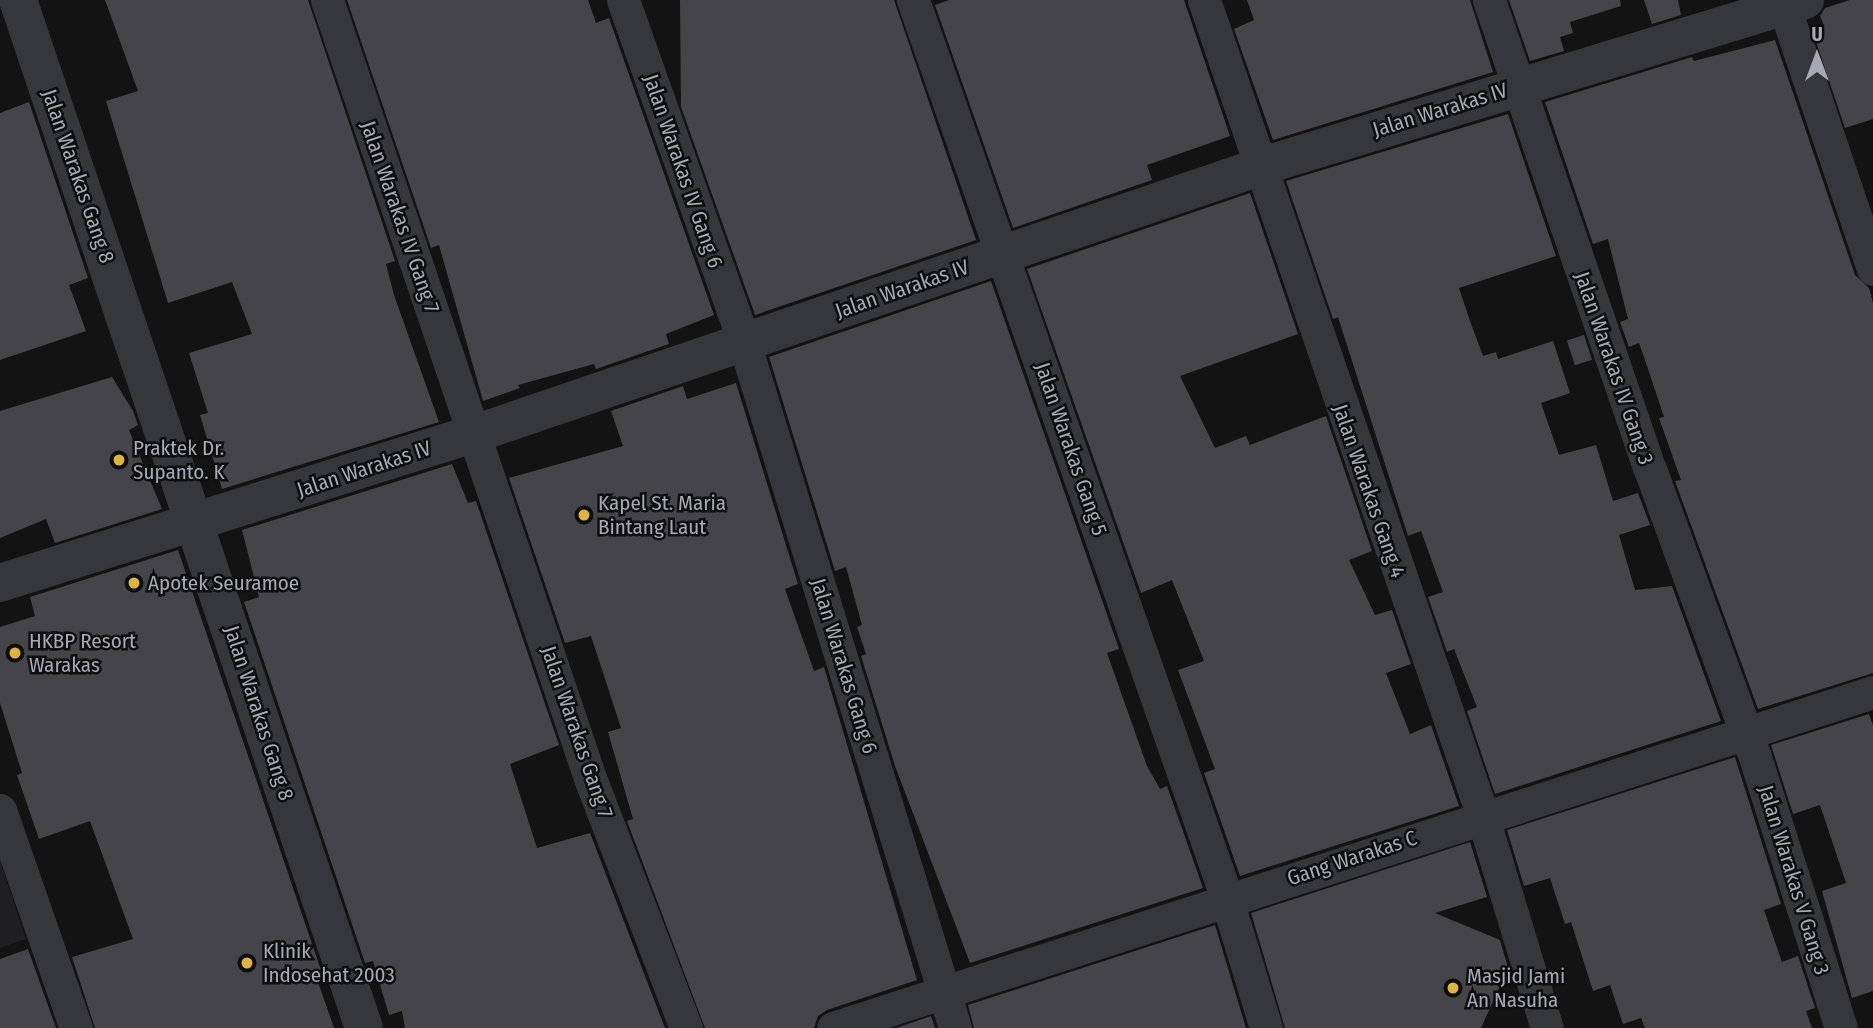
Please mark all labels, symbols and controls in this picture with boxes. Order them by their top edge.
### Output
north arrow [1782,21,1852,91]
text: U [1811,23,1823,46]
street label: Jalan Warakas IV Gang 6 [638,71,728,271]
street label: Jalan Warakas IV [1370,78,1510,142]
street label: Jalan Warakas Gang 8 [36,86,120,266]
street label: Jalan Warakas IV Gang 7 [355,118,445,316]
street label: Jalan Warakas IV [832,254,972,324]
street label: Jalan Warakas IV Gang 3 [1569,268,1659,468]
street label: Jalan Warakas Gang 5 [1030,359,1112,539]
street label: Jalan Warakas Gang 4 [1327,401,1411,581]
place label: Praktek Dr. Supanto. K [133,435,225,485]
street label: Jalan Warakas IV [294,435,434,503]
marker: Praktek Dr. Supanto. K [111,452,127,468]
place label: Kapel St. Maria Bintang Laut [598,490,726,540]
marker: Kapel St. Maria Bintang Laut [576,507,592,523]
place label: Apotek Seuramoe [148,570,299,596]
marker: Apotek Seuramoe [126,575,142,591]
street label: Jalan Warakas Gang 6 [805,575,883,757]
street label: Jalan Warakas Gang 8 [219,623,299,803]
place label: HKBP Resort Warakas [29,628,136,678]
street label: Jalan Warakas Gang 7 [536,643,618,821]
marker: HKBP Resort Warakas [7,645,23,661]
street label: Jalan Warakas V Gang 3 [1753,782,1835,978]
street label: Gang Warakas C [1284,825,1420,891]
place label: Klinik Indosehat 2003 [263,938,395,988]
marker: Klinik Indosehat 2003 [237,953,257,973]
place label: Masjid Jami An Nasuha [1467,963,1565,1013]
marker: Masjid Jami An Nasuha [1445,980,1461,996]

